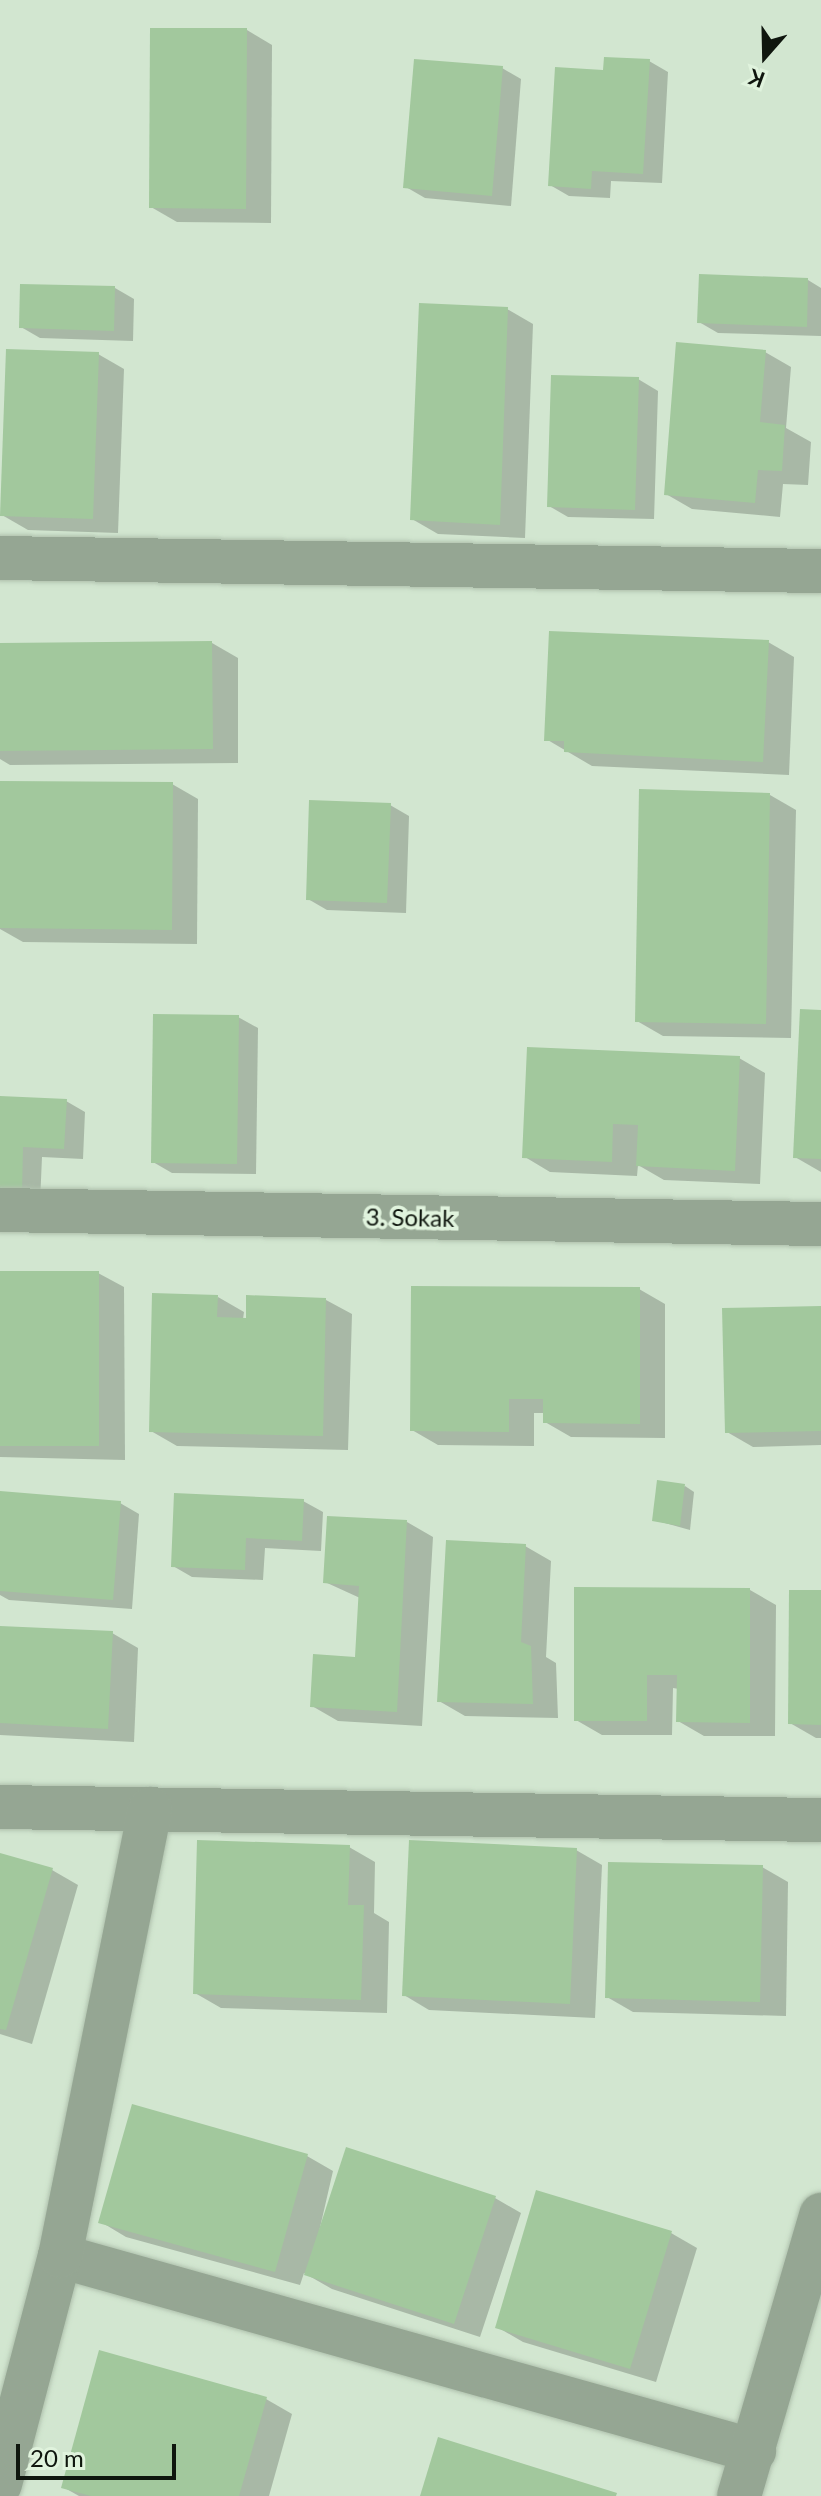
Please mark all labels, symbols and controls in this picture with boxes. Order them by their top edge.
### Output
north arrow [725,16,805,96]
text: K [745,64,768,94]
street label: 3. Sokak [365,1202,455,1232]
scale bar [20,2428,180,2478]
text: 20 m [30,2443,84,2472]

